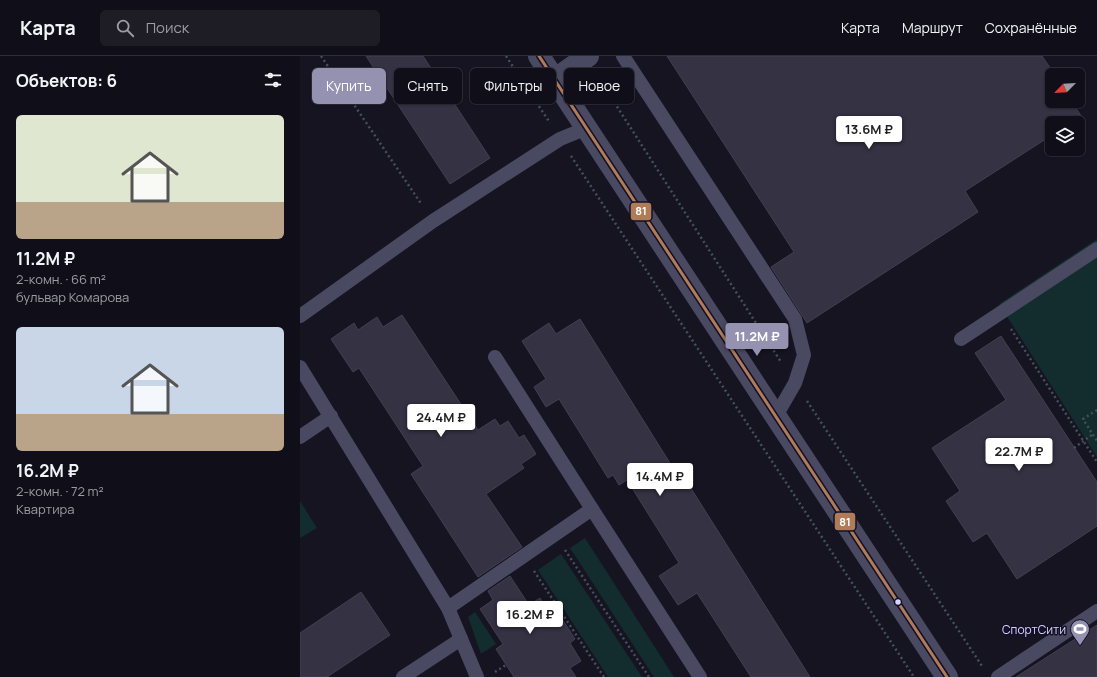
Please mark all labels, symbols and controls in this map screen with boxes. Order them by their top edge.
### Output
search box [100,10,380,46]
text: Карта [20,15,76,41]
icon: search [114,17,136,39]
text: Поиск [146,17,189,38]
text: Карта [841,18,880,37]
text: Маршрут [902,18,963,37]
text: Сохранённые [985,18,1077,37]
chip: Купить [312,68,386,104]
chip: Снять [394,68,462,104]
chip: Фильтры [470,68,556,104]
chip: Новое [564,68,634,104]
north arrow [1045,68,1085,108]
map controls [1045,68,1085,156]
text: Объектов: 6 [16,69,117,92]
icon: filters [262,69,284,91]
pin: 13.6M ₽ [832,116,906,150]
button: layers [1045,116,1085,156]
text: 13.6M ₽ [845,120,893,138]
icon: home [114,141,186,213]
line badge: 81 [630,202,652,221]
text: 81 [635,203,647,218]
text: 11.2M ₽ [16,247,75,270]
text: 2-комн. · 66 m² [16,270,106,288]
text: бульвар Комарова [16,288,129,306]
pin: 11.2M ₽ [720,323,794,357]
text: 11.2M ₽ [734,327,780,345]
icon: home [114,353,186,425]
pin: 24.4M ₽ [404,404,478,438]
text: 24.4M ₽ [416,408,466,426]
pin: 22.7M ₽ [982,438,1056,472]
text: 22.7M ₽ [995,442,1043,460]
text: 16.2M ₽ [16,459,79,482]
pin: 14.4M ₽ [623,463,697,497]
text: 14.4M ₽ [636,467,684,485]
text: 2-комн. · 72 m² [16,482,104,500]
text: Квартира [16,500,75,518]
line badge: 81 [834,512,856,531]
text: 81 [839,514,851,529]
unlabelled marker [893,597,903,607]
pin: 16.2M ₽ [493,601,567,635]
text: 16.2M ₽ [506,605,554,623]
sports icon: СпортСити [1069,618,1091,646]
place label: СпортСити [1002,621,1066,638]

